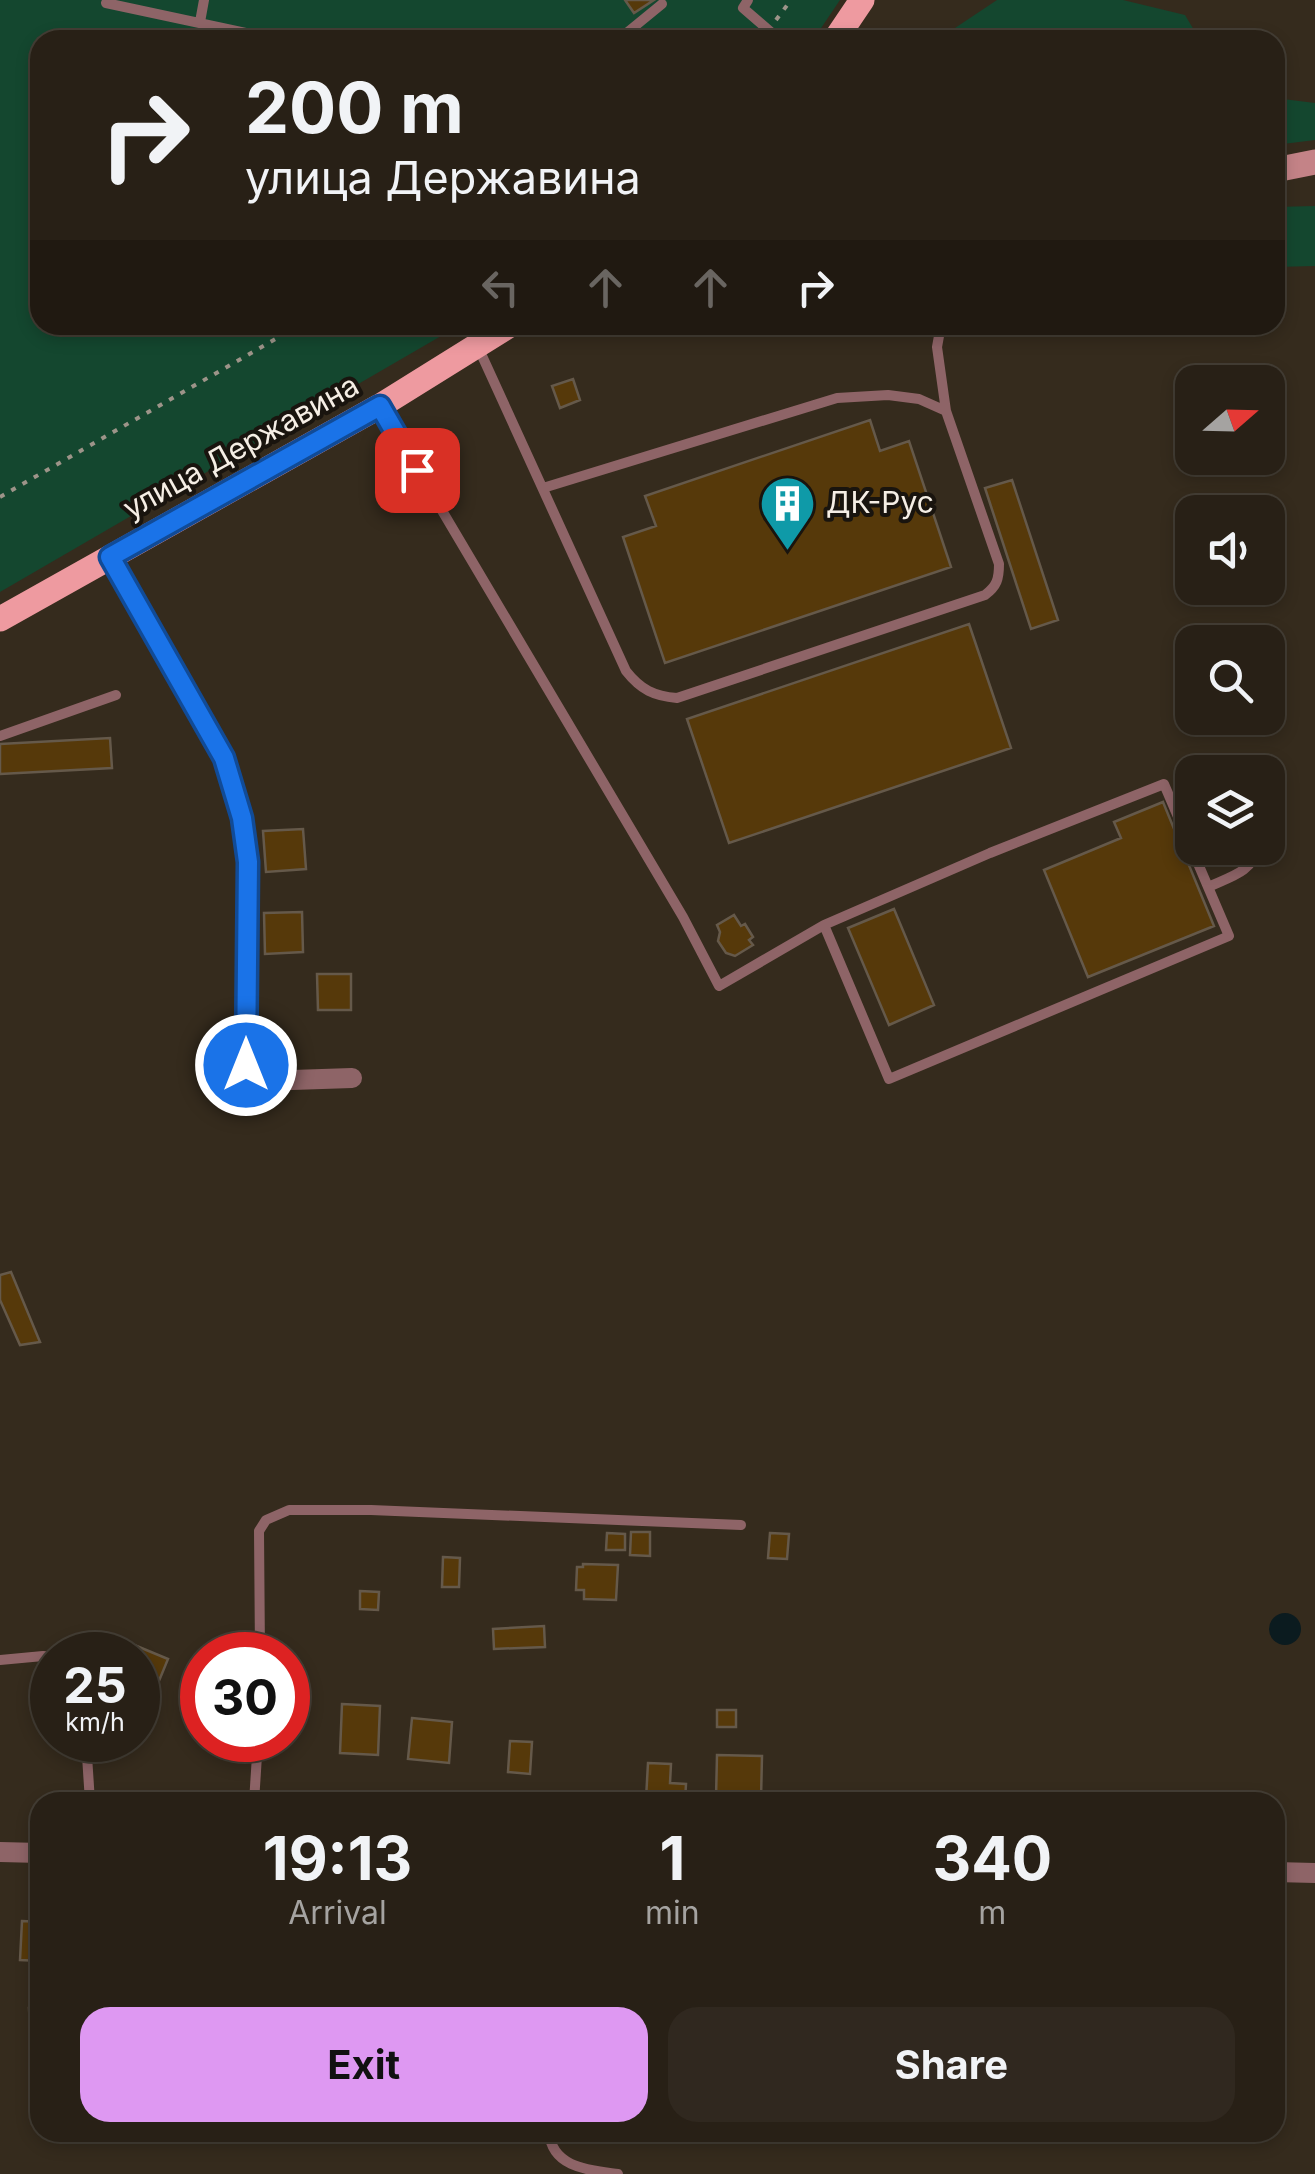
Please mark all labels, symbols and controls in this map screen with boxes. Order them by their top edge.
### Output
text: 200 m [245,65,464,150]
icon: right [80,70,210,200]
text: улица Державина [245,150,641,205]
icon: left [473,260,528,315]
icon: ahead [578,260,633,315]
icon: ahead [683,260,738,315]
icon: right [788,260,843,315]
north arrow [1175,365,1285,475]
map controls [1175,365,1285,865]
street label: улица Державина [116,366,365,526]
pin [375,428,460,513]
icon: arrive [390,443,445,498]
building icon: ДК-Рус [757,473,817,552]
place label: ДК-Рус [826,484,934,520]
button: sound [1175,495,1285,605]
button: search [1175,625,1285,735]
button: layers [1175,755,1285,865]
position arrow [194,1013,298,1117]
speed limit sign: 30 [180,1632,310,1762]
text: 25 [63,1655,127,1715]
text: km/h [65,1707,125,1737]
text: 19:13 [263,1822,412,1894]
text: 1 [659,1822,685,1894]
text: 340 [932,1822,1052,1894]
text: Arrival [288,1893,387,1932]
text: min [645,1893,700,1932]
text: m [978,1893,1006,1932]
button: Exit [80,2007,648,2122]
button: Share [668,2007,1235,2122]

